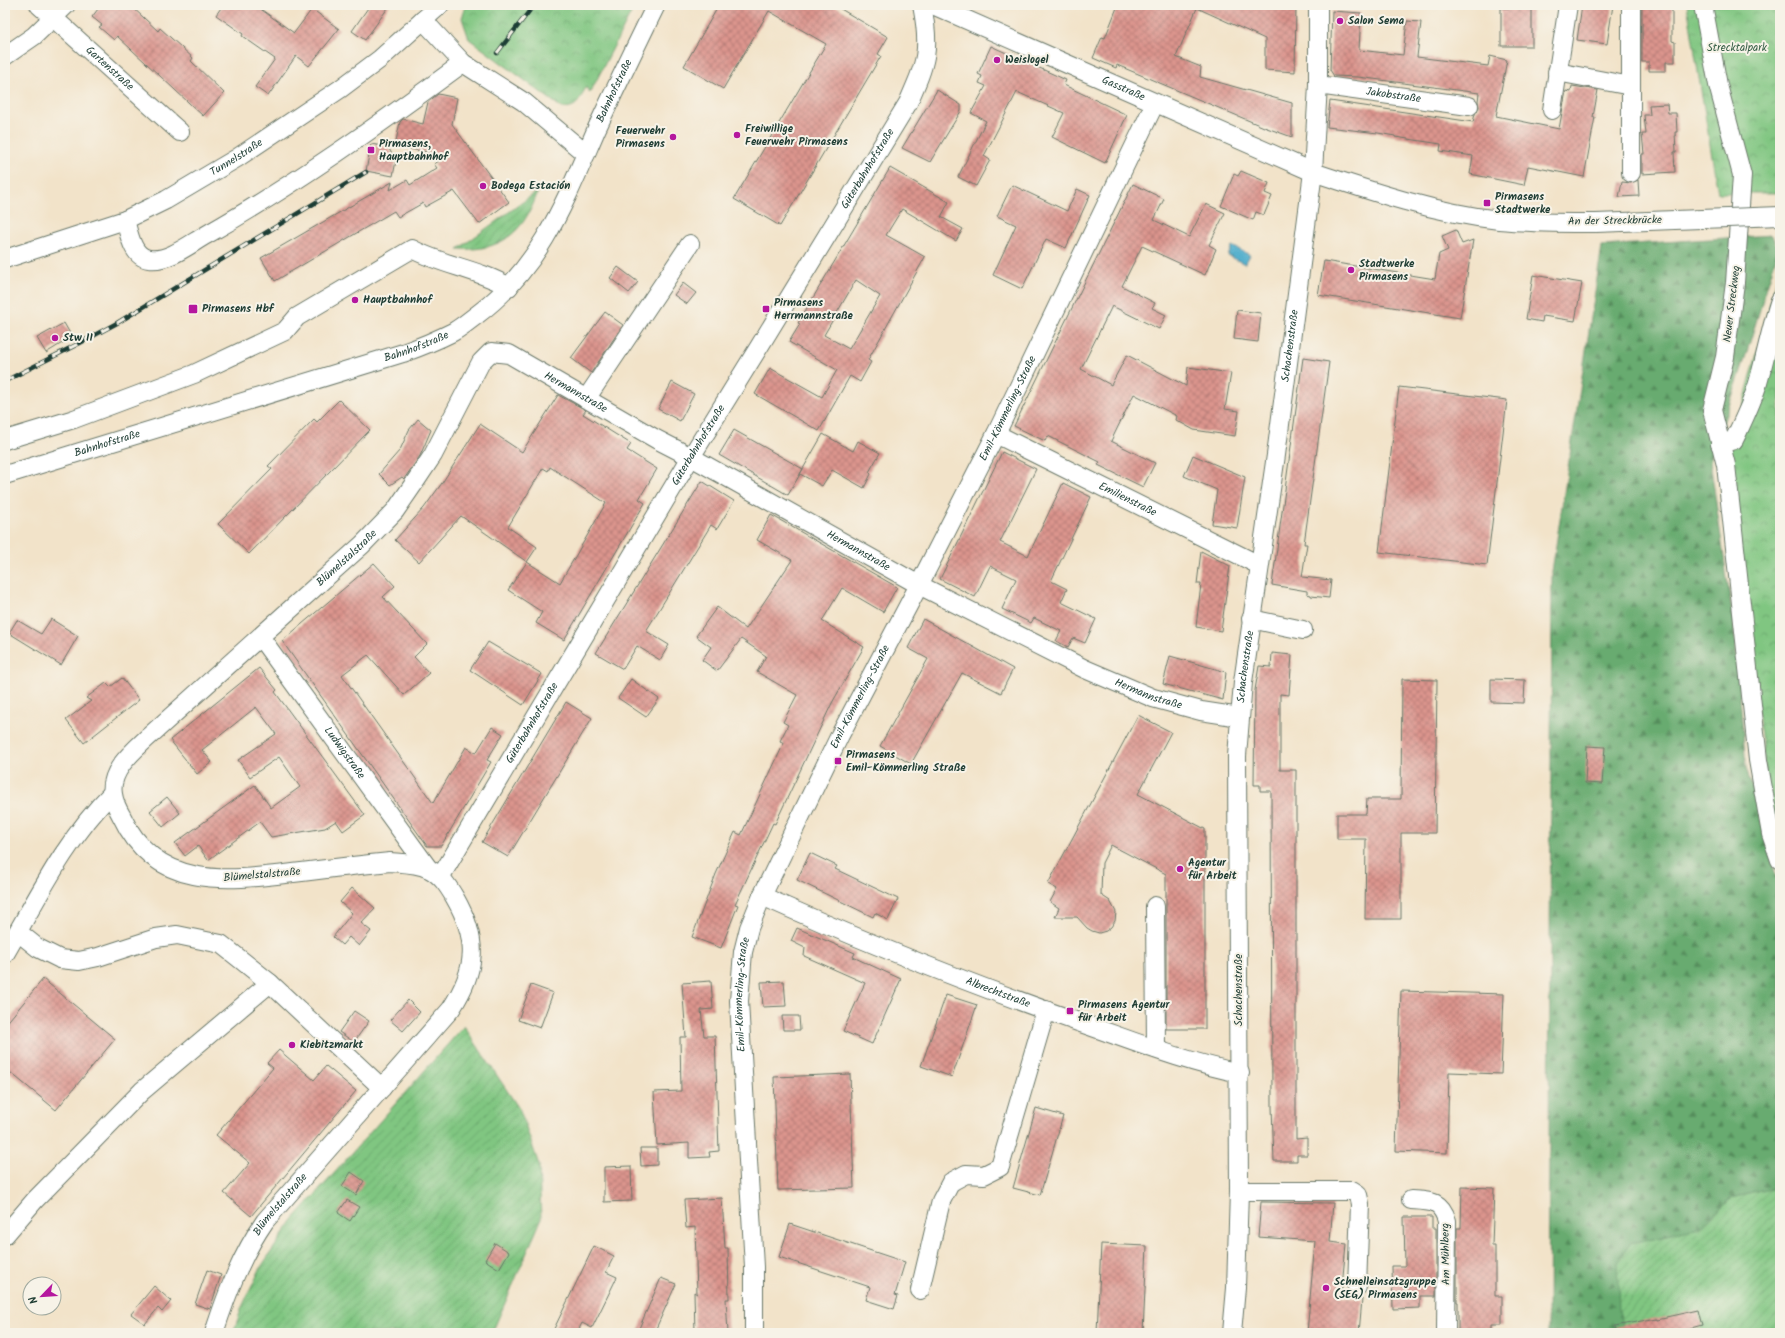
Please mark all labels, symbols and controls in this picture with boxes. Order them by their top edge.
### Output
place label: Salon Sema [1348,12,1404,30]
marker: Salon Sema [1335,16,1345,26]
park label: Strecktalpark [1707,39,1768,57]
street label: Gartenstraße [81,42,138,95]
place label: Weislogel [1005,51,1049,69]
marker: Weislogel [992,55,1002,65]
street label: Bahnhofstraße [592,56,637,126]
street label: Gasstraße [1099,71,1148,106]
street label: Jakobstraße [1365,83,1422,108]
place label: Freiwillige Feuerwehr Pirmasens [745,120,849,151]
place label: Feuerwehr Pirmasens [616,122,666,153]
street label: Güterbahnhofstraße [836,125,899,213]
marker: Freiwillige Feuerwehr Pirmasens [732,130,742,140]
marker: Feuerwehr Pirmasens [668,132,678,142]
street label: Tunnelstraße [206,134,267,181]
place label: Pirmasens, Hauptbahnhof [379,135,449,166]
marker: Pirmasens, Hauptbahnhof [366,145,376,155]
place label: Bodega Estación [491,177,570,195]
marker: Bodega Estación [478,181,488,191]
place label: Pirmasens Stadtwerke [1495,188,1551,219]
marker: Pirmasens Stadtwerke [1482,198,1492,208]
street label: An der Streckbrücke [1568,211,1662,231]
place label: Stadtwerke Pirmasens [1359,255,1415,286]
marker: Stadtwerke Pirmasens [1346,265,1356,275]
street label: Neuer Streckweg [1718,265,1746,343]
place label: Hauptbahnhof [363,291,433,309]
place label: Pirmasens Herrmannstraße [774,294,854,325]
marker: Hauptbahnhof [350,295,360,305]
place label: Pirmasens Hbf [202,300,275,318]
marker: Pirmasens Hbf [187,303,199,315]
marker: Pirmasens Herrmannstraße [761,304,771,314]
street label: Schachenstraße [1277,309,1304,383]
street label: Bahnhofstraße [382,326,452,367]
place label: Stw II [63,329,93,347]
marker: Stw II [50,333,60,343]
street label: Emil-Kömmerling-Straße [975,353,1041,464]
street label: Hermannstraße [540,367,611,418]
street label: Güterbahnhofstraße [667,401,730,489]
street label: Bahnhofstraße [72,425,143,462]
street label: Emilienstraße [1095,477,1160,522]
street label: Blümelstalstraße [312,525,381,591]
street label: Hermannstraße [823,526,894,576]
street label: Schachenstraße [1232,629,1259,703]
street label: Emil-Kömmerling-Straße [826,642,895,752]
street label: Hermannstraße [1112,674,1184,714]
street label: Güterbahnhofstraße [501,679,563,767]
street label: Ludwigstraße [319,723,370,783]
place label: Pirmasens Emil-Kömmerling Straße [846,746,966,777]
marker: Pirmasens Emil-Kömmerling Straße [833,756,843,766]
place label: Agentur für Arbeit [1188,854,1238,885]
street label: Blümelstalstraße [223,863,301,887]
marker: Agentur für Arbeit [1175,864,1185,874]
street label: Emil-Kömmerling-Straße [730,935,755,1052]
street label: Schachenstraße [1230,954,1248,1026]
street label: Albrechtstraße [963,972,1033,1013]
place label: Pirmasens Agentur für Arbeit [1078,996,1170,1027]
marker: Pirmasens Agentur für Arbeit [1065,1006,1075,1016]
place label: Kiebitzmarkt [300,1036,364,1054]
marker: Kiebitzmarkt [287,1040,297,1050]
street label: Blümelstalstraße [249,1169,312,1239]
street label: Am Mühlberg [1436,1223,1456,1285]
place label: Schnelleinsatzgruppe (SEG) Pirmasens [1334,1273,1437,1304]
north arrow [22,1276,62,1316]
marker: Schnelleinsatzgruppe (SEG) Pirmasens [1321,1283,1331,1293]
text: N [24,1293,43,1307]

